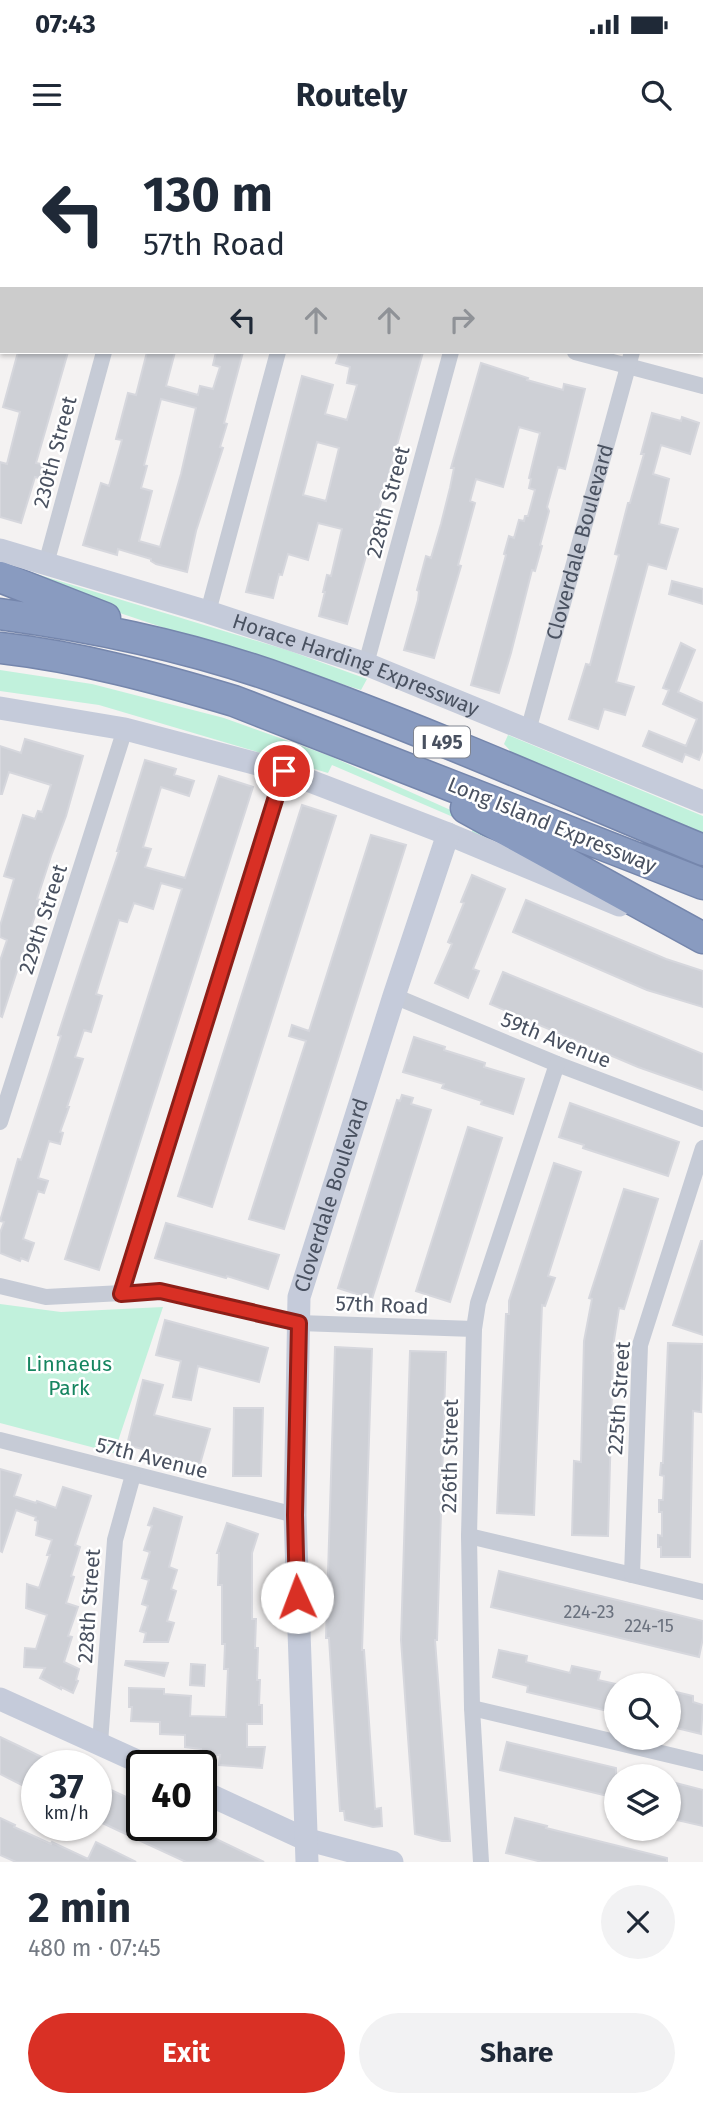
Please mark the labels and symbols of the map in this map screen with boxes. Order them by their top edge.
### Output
street label: 230th Street [28,393,83,511]
street label: Cloverdale Boulevard [541,441,619,643]
street label: 228th Street [361,443,416,561]
street label: Horace Harding Expressway [229,608,484,722]
road number: I 495 [414,726,470,758]
pin [254,741,314,801]
street label: Long Island Expressway [444,771,661,879]
street label: 229th Street [13,860,73,977]
street label: 59th Avenue [497,1006,615,1074]
street label: Cloverdale Boulevard [288,1095,374,1295]
street label: 57th Road [335,1290,429,1320]
street label: 225th Street [602,1340,636,1456]
park label: Linnaeus Park [26,1351,112,1401]
street label: 226th Street [436,1398,464,1513]
street label: 57th Avenue [93,1432,211,1484]
street label: 228th Street [72,1547,106,1664]
position arrow [260,1560,334,1634]
house number: 224-23 [564,1601,614,1623]
house number: 224-15 [624,1615,674,1637]
speed limit sign: 40 [126,1750,217,1841]

